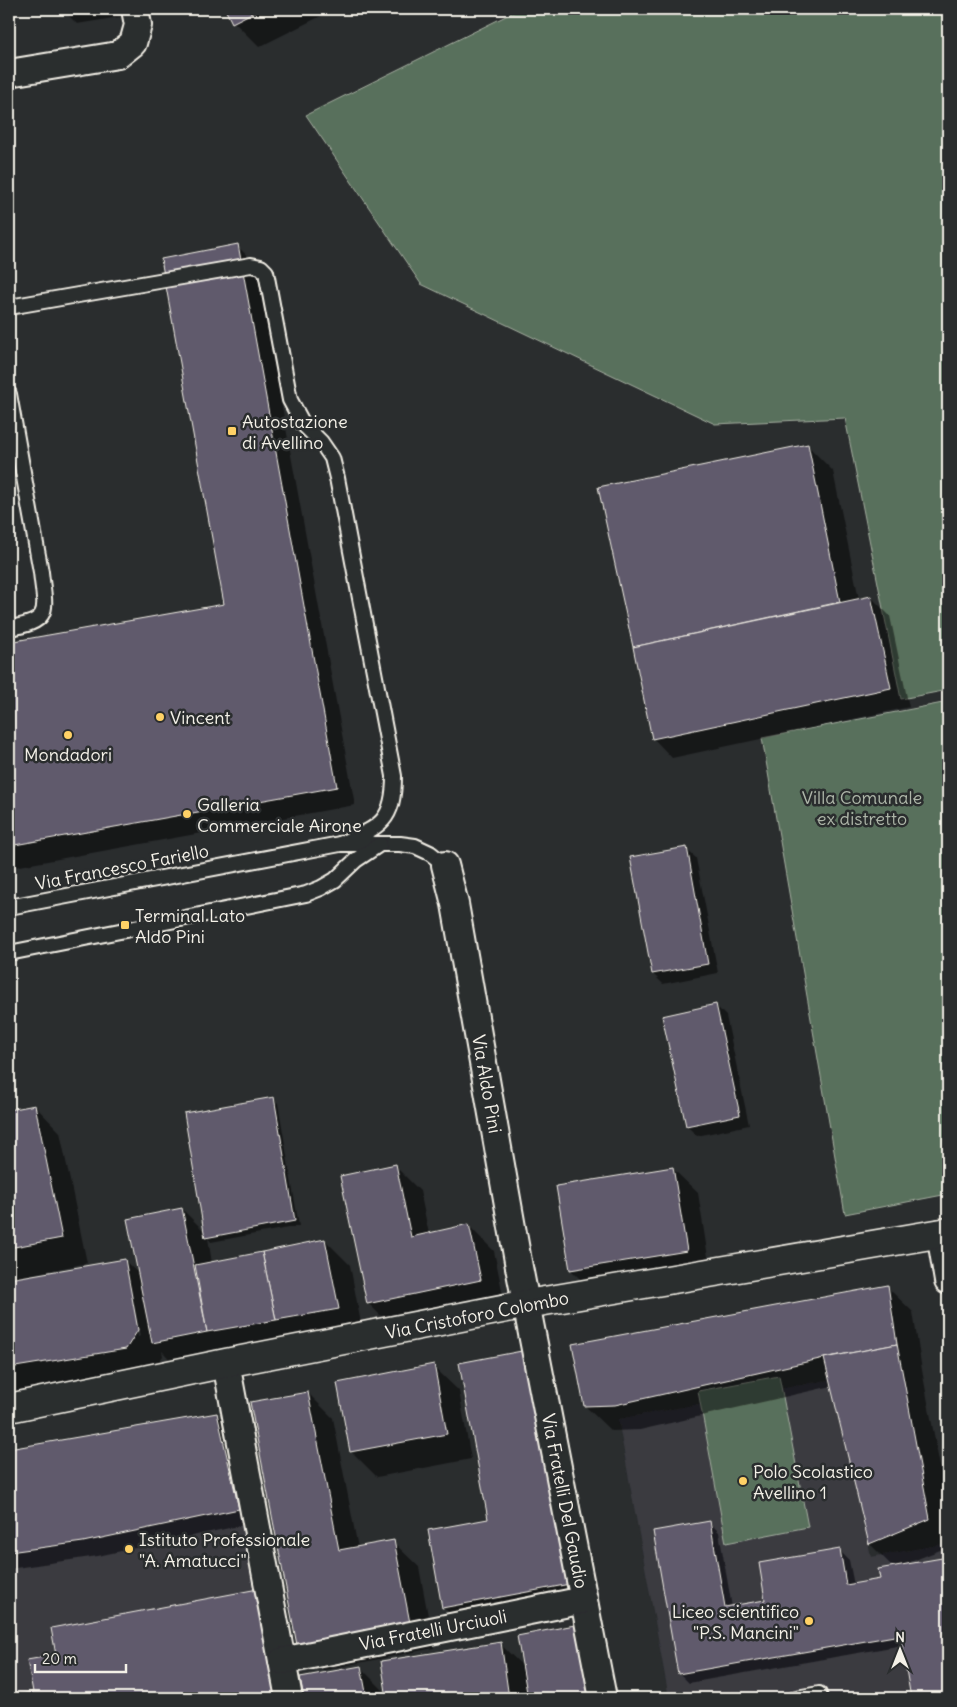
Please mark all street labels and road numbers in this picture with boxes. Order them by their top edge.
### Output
street label: Via Francesco Fariello [33,839,211,895]
street label: Via Aldo Pini [467,1033,507,1135]
street label: Via Cristoforo Colombo [383,1286,571,1344]
street label: Via Fratelli Del Gaudio [537,1412,593,1590]
street label: Via Fratelli Urciuoli [357,1604,509,1656]

